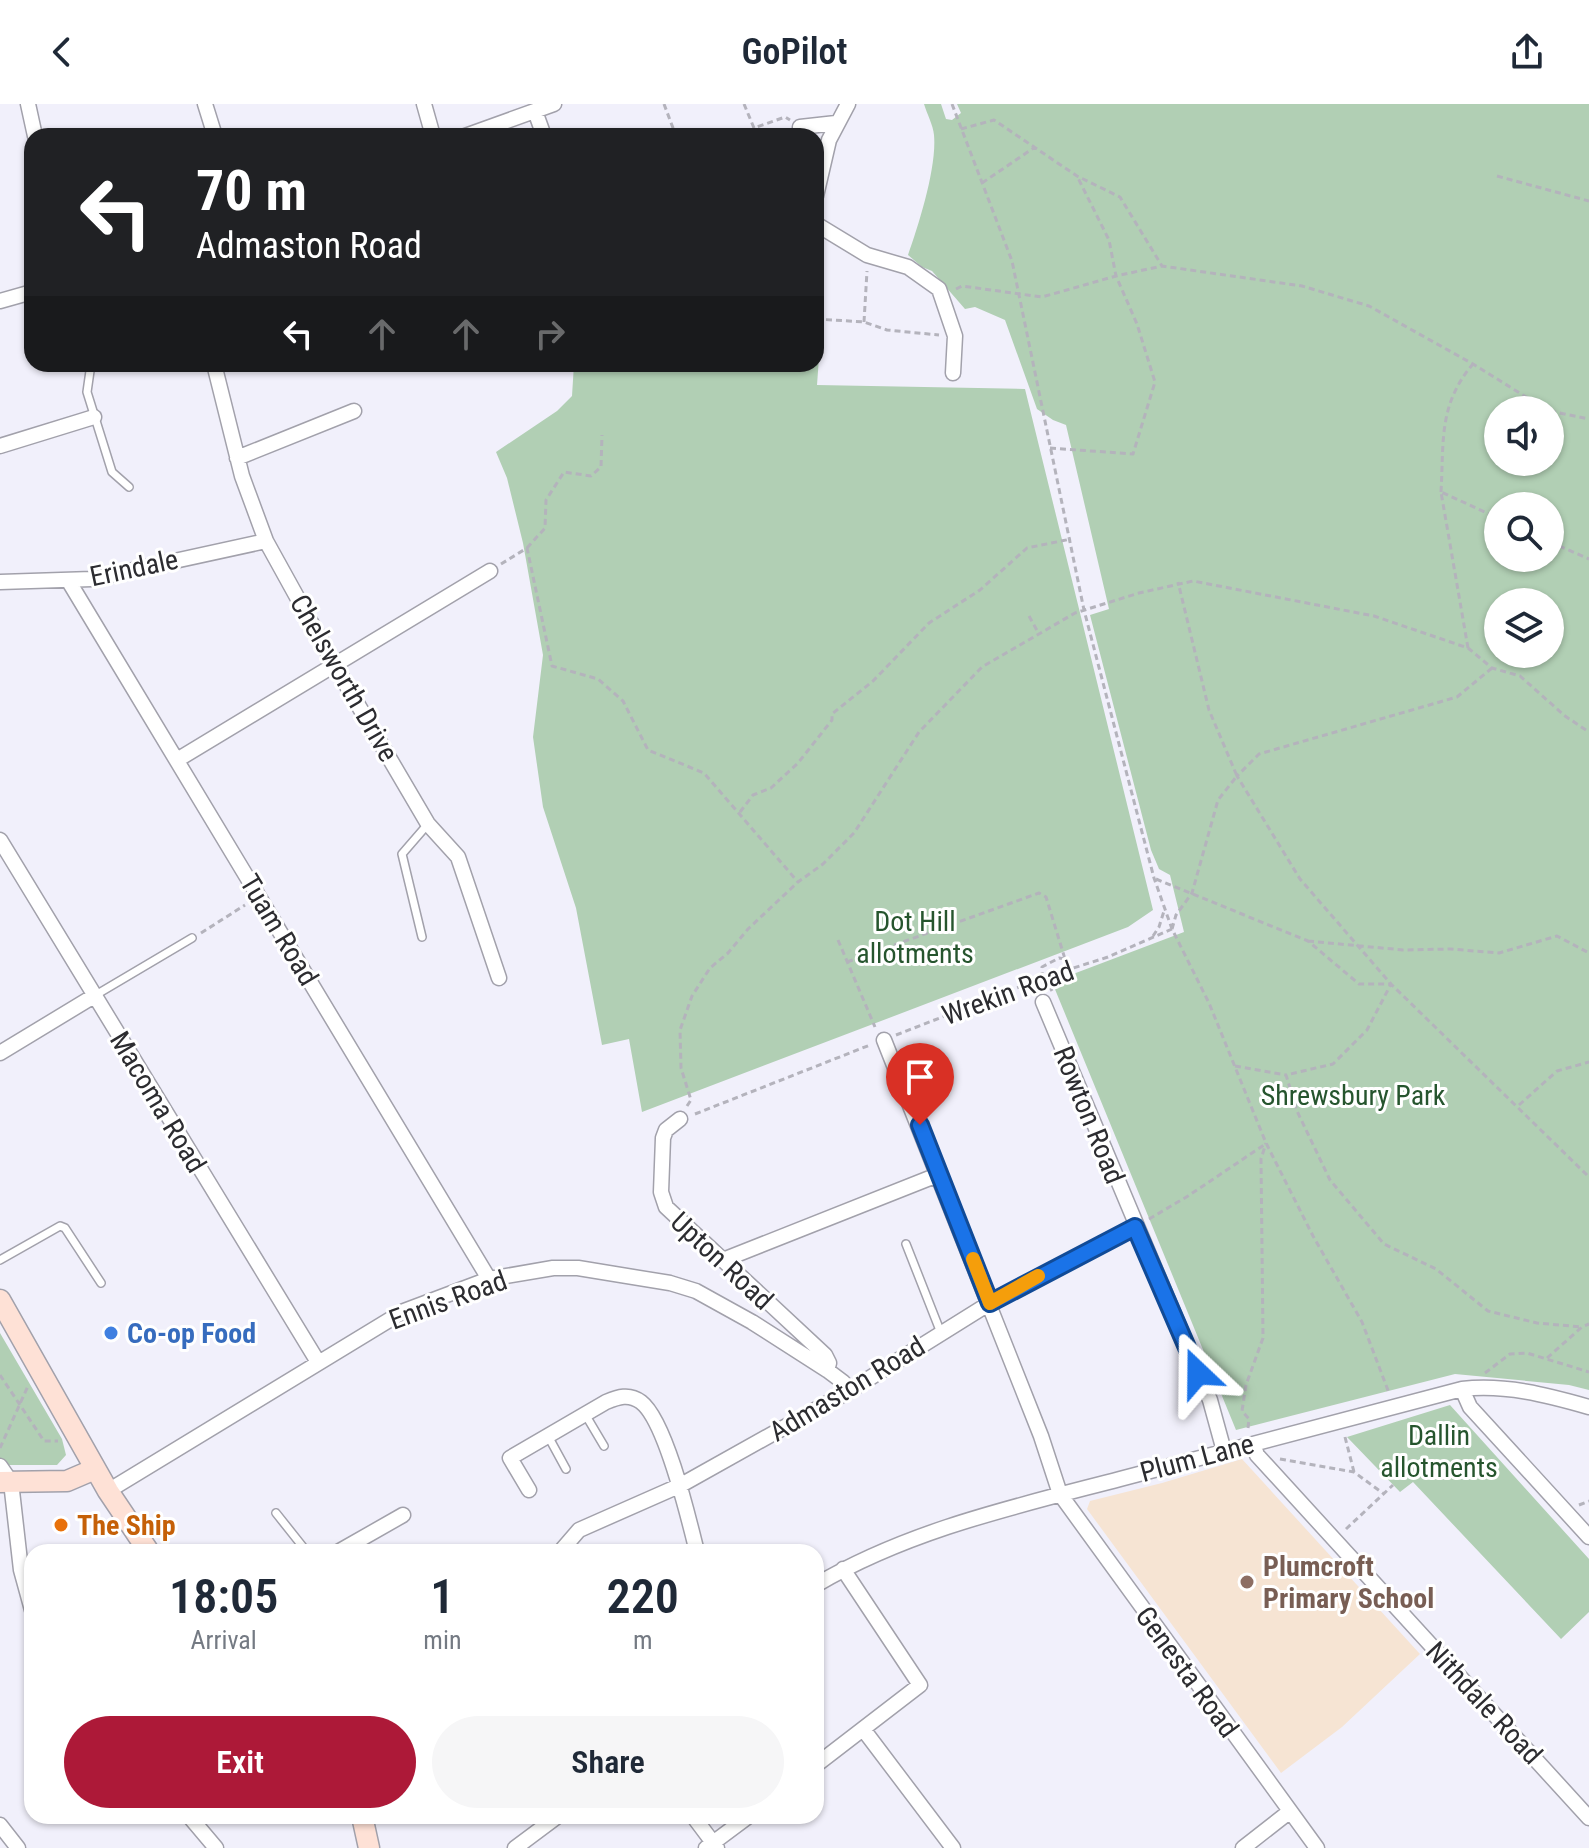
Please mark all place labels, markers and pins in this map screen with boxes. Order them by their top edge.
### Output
pin [886,1043,954,1125]
place label: Co-op Food [127,1317,256,1350]
marker: Co-op Food [102,1324,120,1342]
place label: The Ship [77,1509,176,1542]
marker: The Ship [52,1516,70,1534]
place label: Plumcroft Primary School [1263,1550,1434,1615]
marker: Plumcroft Primary School [1238,1573,1256,1591]

